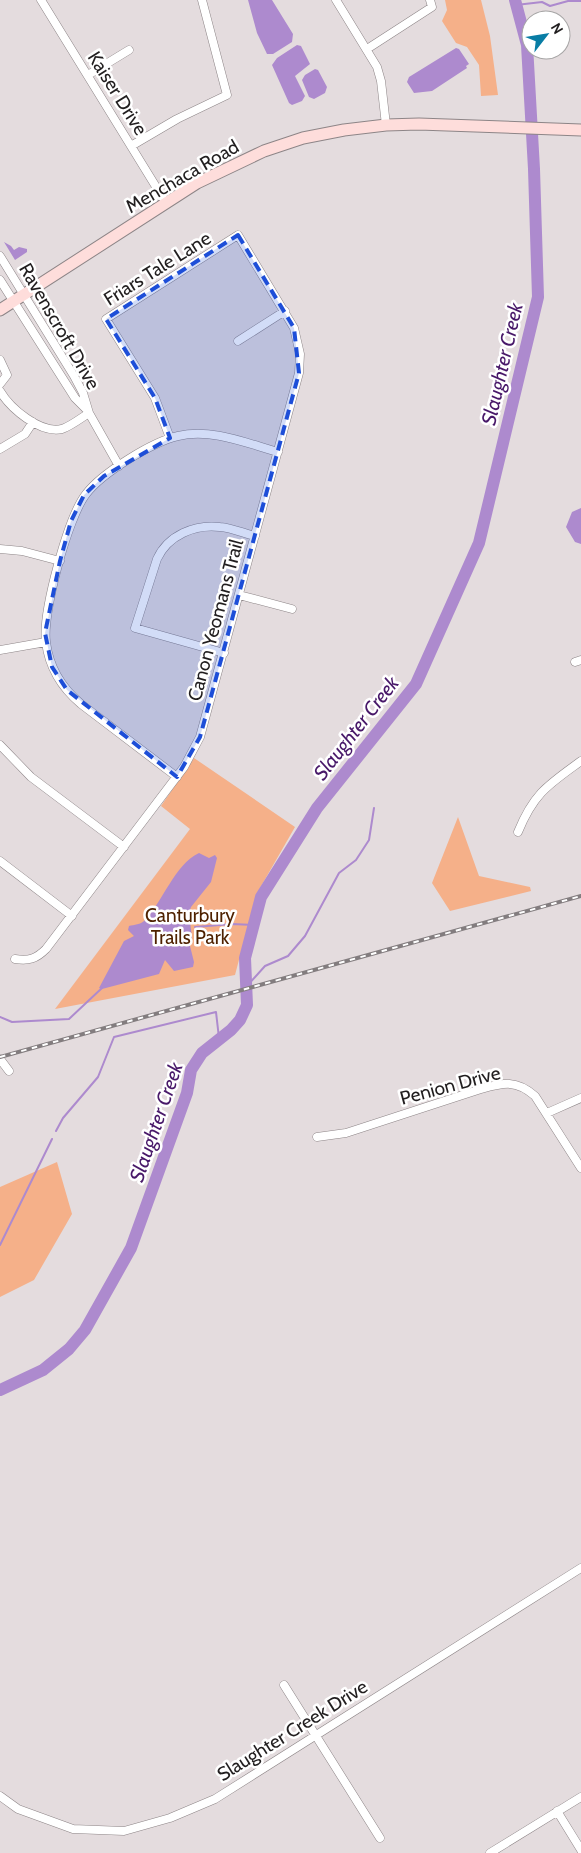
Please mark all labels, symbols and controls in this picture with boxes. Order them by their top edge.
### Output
north arrow [521,10,571,60]
text: N [547,19,567,37]
street label: Kaiser Drive [83,47,152,140]
street label: Menchaca Road [122,135,243,218]
street label: Friars Tale Lane [99,226,215,310]
street label: Ravenscroft Drive [14,259,105,394]
water label: Slaughter Creek [476,299,528,427]
street label: Canon Yeomans Trail [183,536,248,704]
water label: Slaughter Creek [308,670,405,785]
park label: Canturbury Trails Park [145,904,235,949]
water label: Slaughter Creek [124,1058,188,1185]
street label: Penion Drive [397,1061,503,1110]
street label: Slaughter Creek Drive [213,1675,372,1786]

